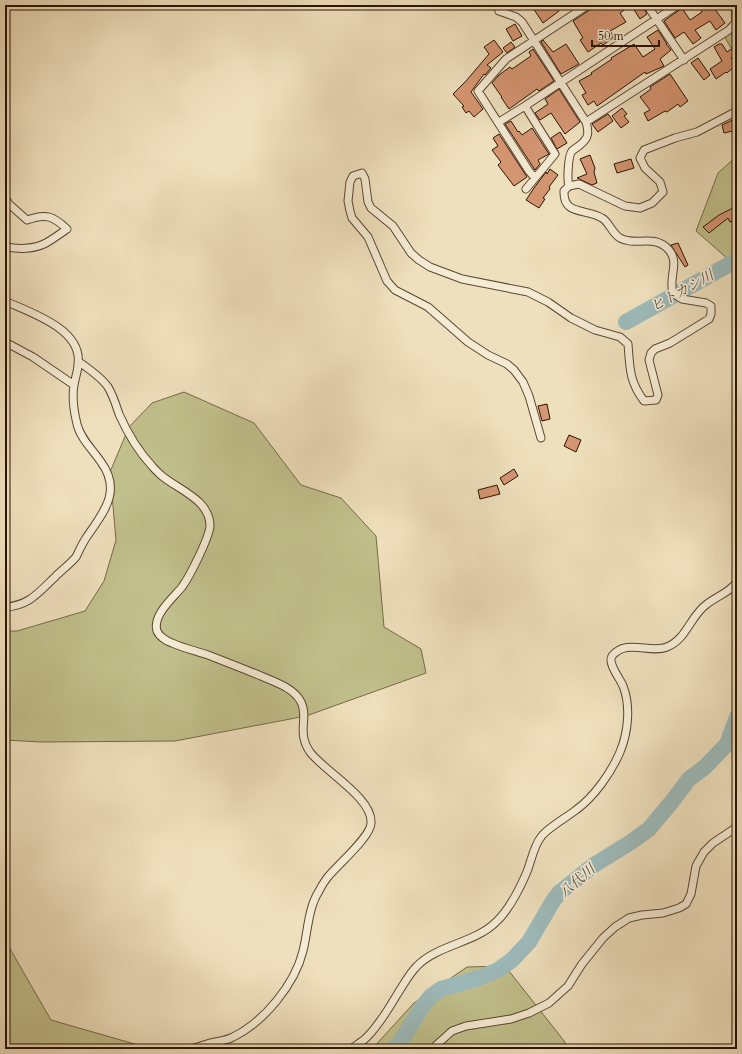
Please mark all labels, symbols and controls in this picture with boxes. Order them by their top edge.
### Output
scale bar [592,22,659,48]
text: 50 m [598,28,625,44]
water label: ヒトカシ川 [647,265,719,316]
water label: 八代川 [555,859,601,902]

